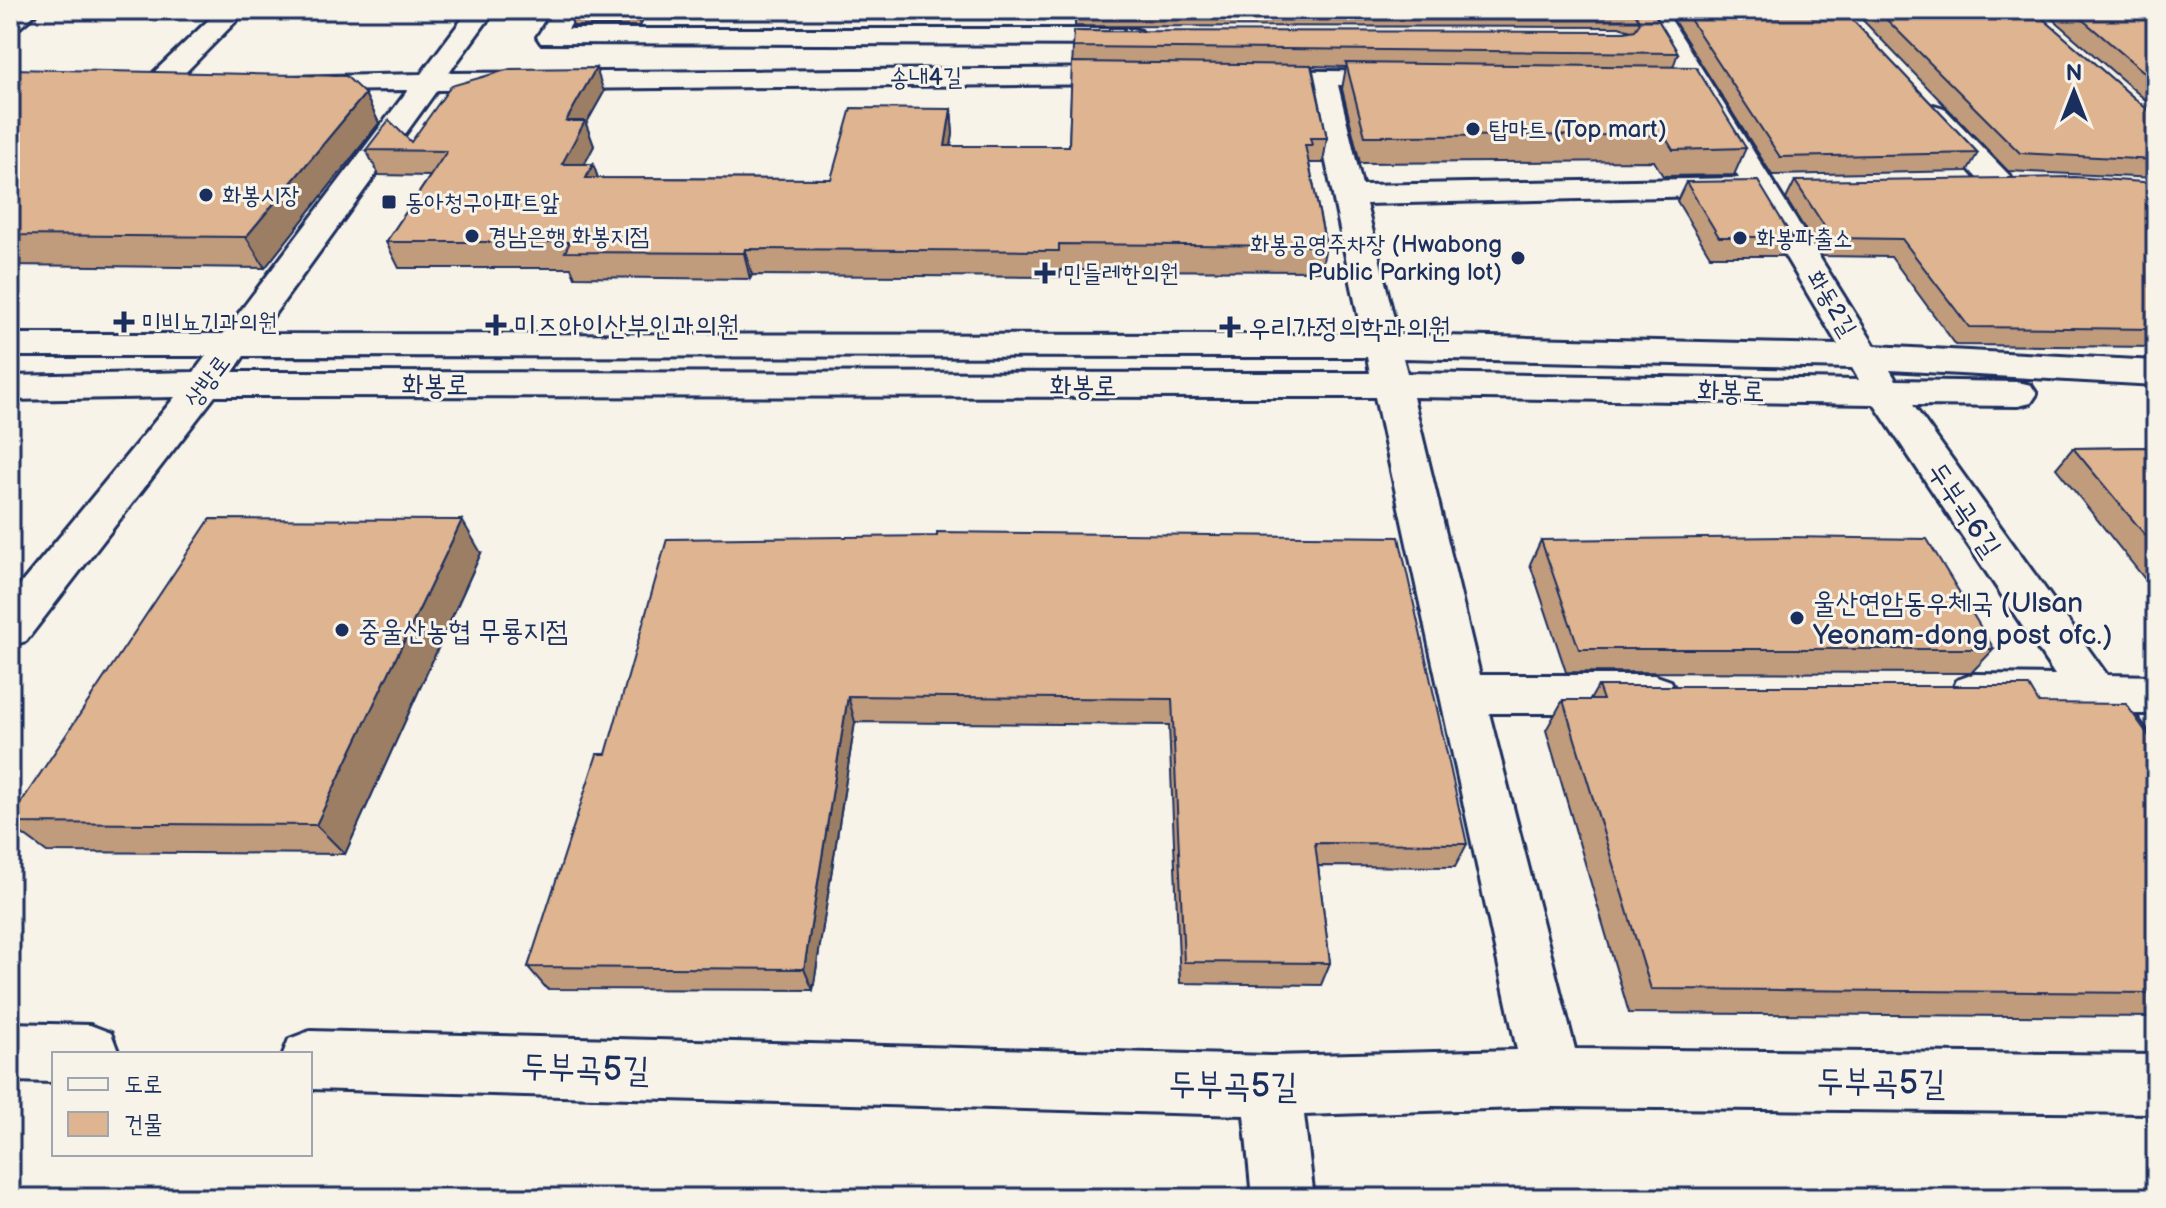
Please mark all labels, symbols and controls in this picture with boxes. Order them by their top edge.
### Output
north arrow [2034,52,2114,132]
text: N [2066,60,2082,87]
street label: 송내4길 [889,62,963,93]
place label: 탑마트 (Top mart) [1489,115,1667,144]
marker: 탑마트 (Top mart) [1464,120,1482,138]
place label: 화봉시장 [222,181,299,210]
marker: 화봉시장 [197,186,215,204]
place label: 동아청구아파트앞 [405,188,560,217]
marker: 동아청구아파트앞 [380,193,398,211]
place label: 경남은행 화봉지점 [488,222,649,251]
place label: 화봉파출소 [1756,224,1853,253]
marker: 경남은행 화봉지점 [463,227,481,245]
marker: 화봉파출소 [1731,229,1749,247]
place label: 화봉공영주차장 (Hwabong Public Parking lot) [1250,230,1502,287]
marker: 화봉공영주차장 (Hwabong Public Parking lot) [1509,249,1527,267]
place label: 민들레한의원 [1063,259,1179,288]
marker: 민들레한의원 [1034,262,1056,284]
street label: 화동2길 [1801,265,1863,342]
place label: 미비뇨기과의원 [142,308,277,337]
place label: 미즈아이산부인과의원 [514,310,739,343]
marker: 미비뇨기과의원 [113,311,135,333]
place label: 우리가정의학과의원 [1248,312,1451,345]
marker: 미즈아이산부인과의원 [485,314,507,336]
marker: 우리가정의학과의원 [1219,316,1241,338]
street label: 상방로 [178,349,236,413]
street label: 화봉로 [401,369,469,402]
street label: 화봉로 [1049,370,1117,403]
street label: 화봉로 [1697,374,1765,409]
street label: 두부곡6길 [1920,456,2007,564]
place label: 울산연암동우체국 (Ulsan Yeonam-dong post ofc.) [1812,587,2112,652]
marker: 울산연암동우체국 (Ulsan Yeonam-dong post ofc.) [1788,609,1806,627]
place label: 중울산농협 무룡지점 [358,615,568,648]
marker: 중울산농협 무룡지점 [333,621,351,639]
street label: 두부곡5길 [520,1046,650,1091]
legend [52,1052,312,1156]
street label: 두부곡5길 [1816,1061,1946,1104]
street label: 두부곡5길 [1168,1064,1298,1107]
text: 도로 [124,1070,163,1099]
text: 건물 [124,1110,163,1139]

